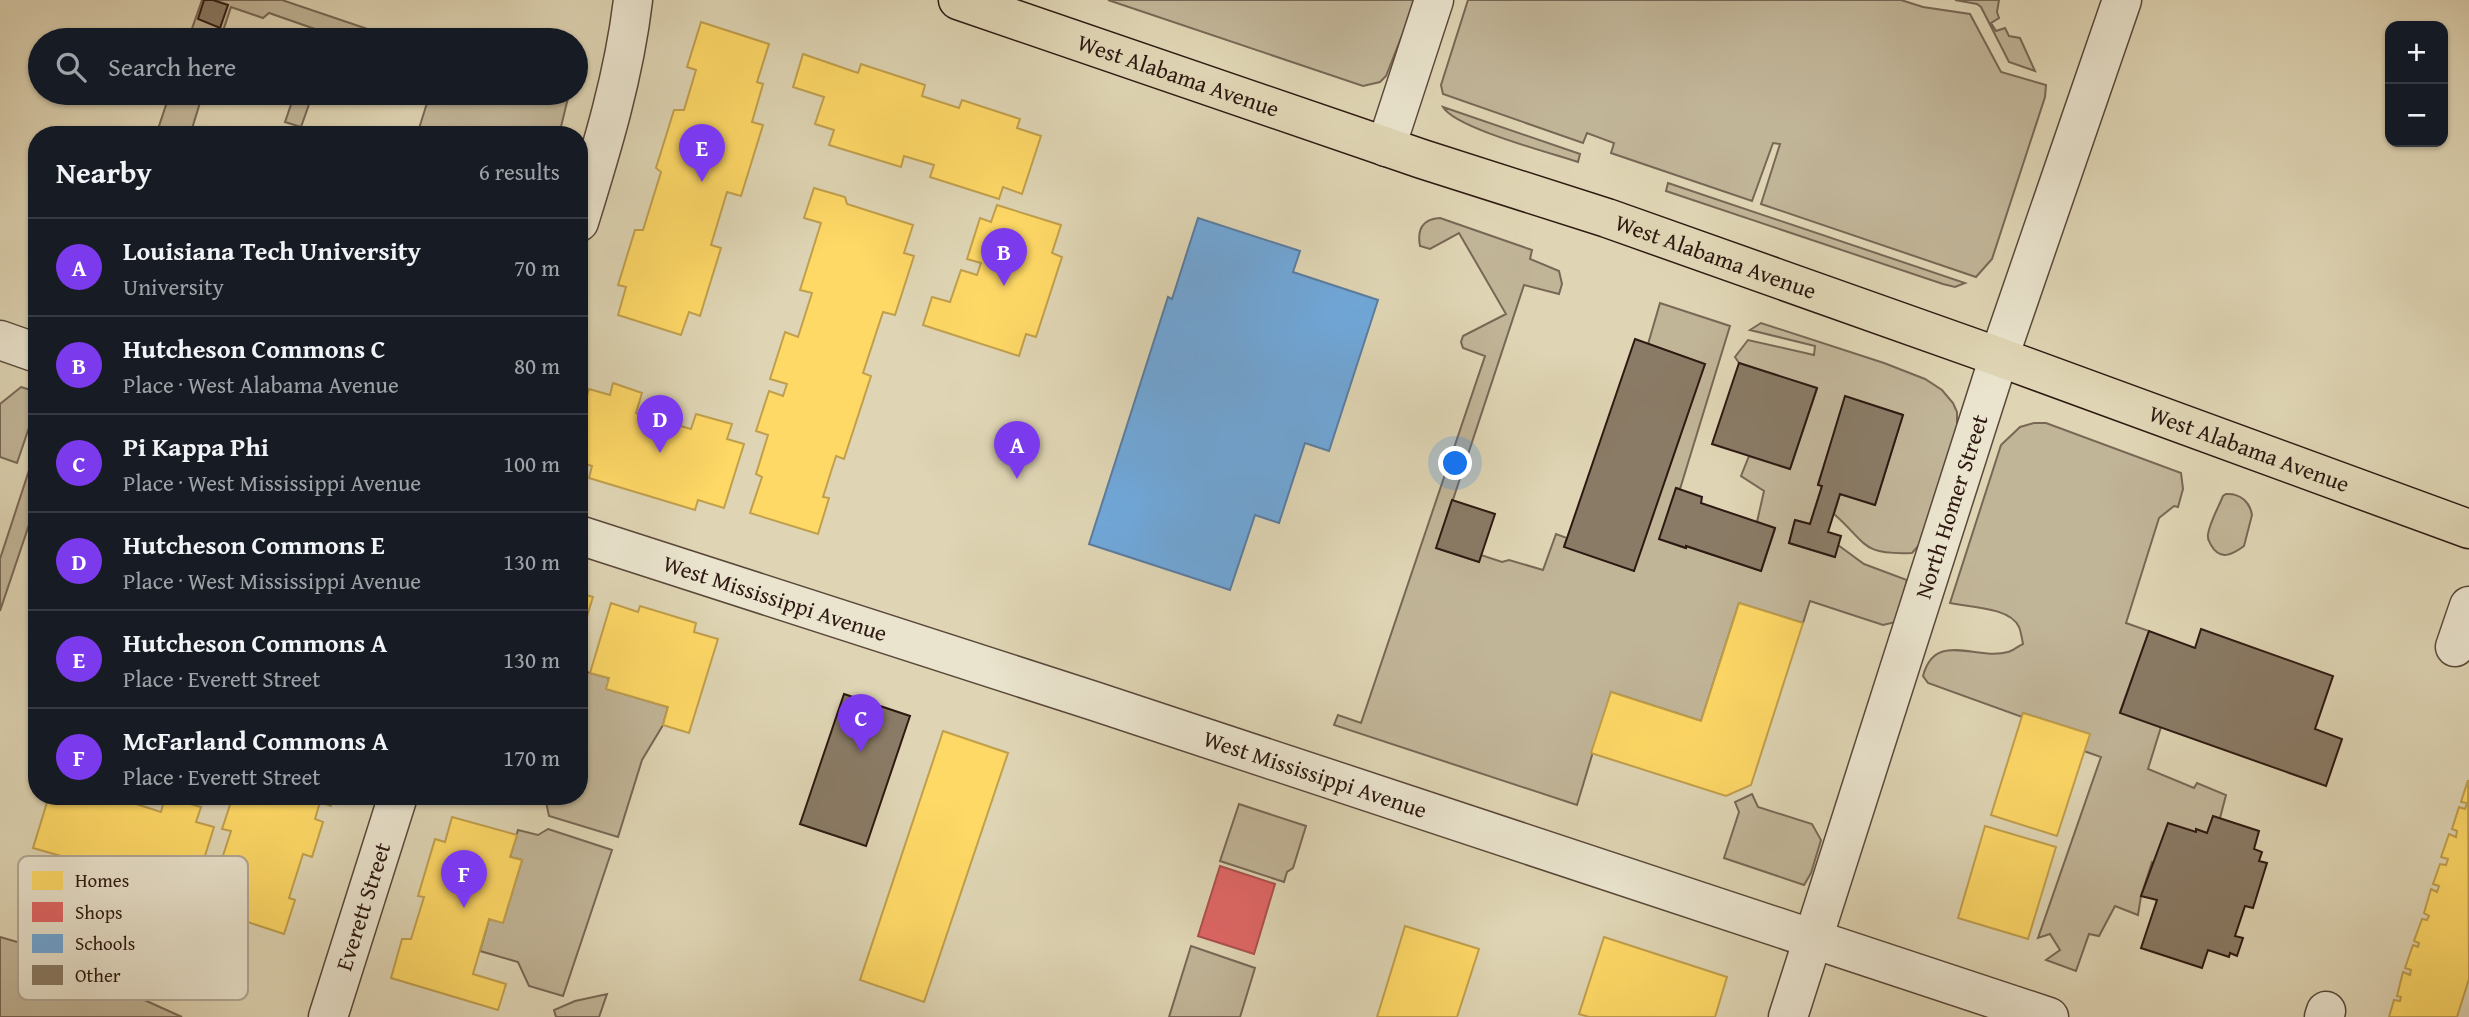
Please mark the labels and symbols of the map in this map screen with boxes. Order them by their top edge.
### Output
street label: West Alabama Avenue [1073,25,1284,125]
pin: E [679,124,725,182]
street label: West Alabama Avenue [1611,205,1821,307]
pin: B [981,228,1027,286]
pin: D [637,395,683,453]
street label: West Alabama Avenue [2144,396,2354,500]
street label: North Homer Street [1906,410,1996,603]
pin: A [994,421,1040,479]
your location [1438,446,1472,480]
street label: West Mississippi Avenue [659,546,892,649]
pin: C [838,694,884,752]
street label: West Mississippi Avenue [1199,721,1431,826]
street label: Everett Street [327,838,398,975]
pin: F [441,850,487,908]
legend [18,856,248,1000]
text: Homes [75,866,129,894]
text: Shops [75,898,122,926]
text: Schools [75,929,135,957]
text: Other [75,961,121,989]

